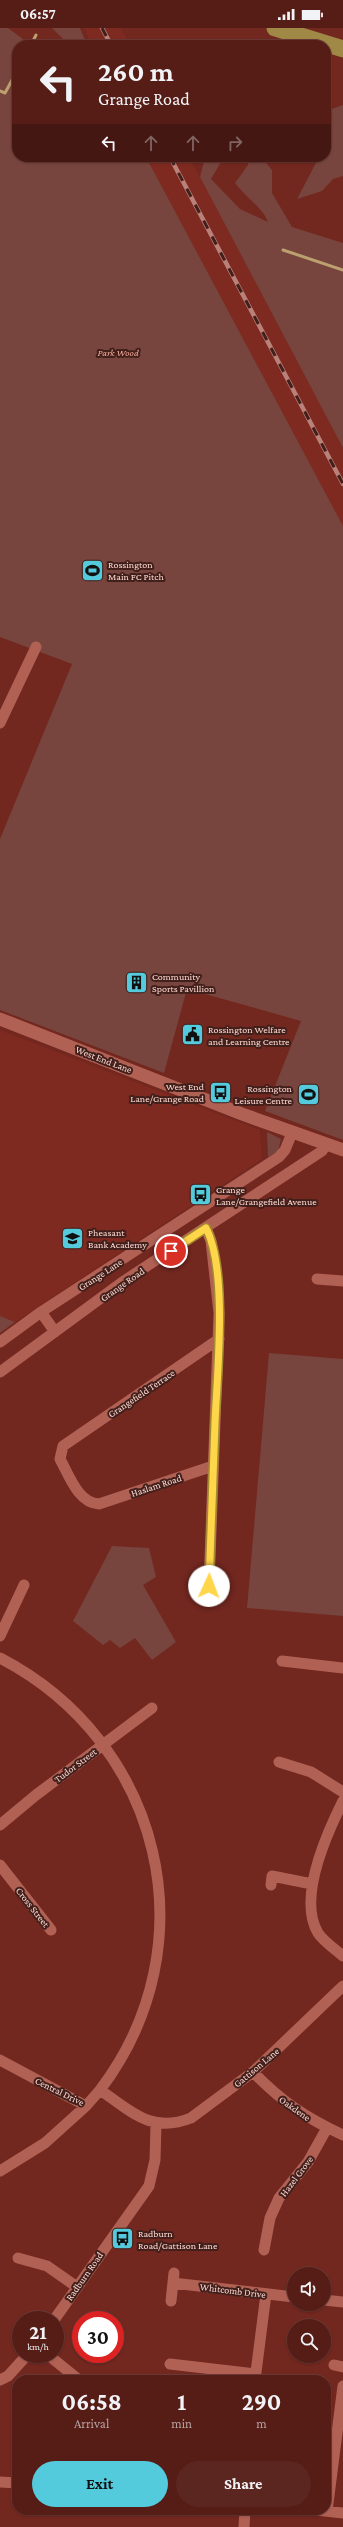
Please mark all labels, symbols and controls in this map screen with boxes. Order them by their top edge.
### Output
text: 06:57 [20,6,56,22]
icon: left [32,56,84,108]
text: 260 m [98,56,174,87]
text: Grange Road [98,89,190,109]
icon: left [98,132,120,154]
icon: ahead [140,132,162,154]
icon: ahead [182,132,204,154]
icon: right [224,132,246,154]
park label: Park Wood [97,347,139,358]
sports icon: Rossington Main FC Pitch [79,557,105,583]
place label: Rossington Main FC Pitch [108,559,164,582]
building icon: Community Sports Pavillion [123,969,149,995]
place label: Community Sports Pavillion [152,971,215,994]
public building icon: Rossington Welfare and Learning Centre [180,1022,206,1048]
place label: Rossington Welfare and Learning Centre [208,1024,290,1047]
street label: West End Lane [74,1044,134,1075]
bus stop icon: West End Lane/Grange Road [207,1079,233,1105]
place label: West End Lane/Grange Road [130,1081,205,1104]
sports icon: Rossington Leisure Centre [295,1081,321,1107]
place label: Rossington Leisure Centre [235,1083,293,1106]
bus stop icon: Grange Lane/Grangefield Avenue [188,1182,214,1208]
place label: Grange Lane/Grangefield Avenue [216,1184,317,1207]
school or university icon: Pheasant Bank Academy [59,1225,85,1251]
place label: Pheasant Bank Academy [88,1227,147,1250]
pin [154,1234,188,1268]
icon: arrive [160,1240,182,1262]
street label: Grange Lane [76,1256,125,1293]
street label: Grange Road [98,1265,147,1304]
street label: Grangefield Terrace [106,1367,177,1420]
street label: Haslam Road [129,1472,184,1499]
position arrow [188,1565,230,1607]
street label: Tudor Street [52,1746,99,1785]
street label: Cross Street [14,1885,52,1930]
street label: Gattison Lane [231,2045,282,2090]
street label: Central Drive [33,2075,87,2108]
street label: Oakdene [277,2094,313,2123]
street label: Hazel Grove [278,2153,316,2199]
bus stop icon: Radburn Road/Gattison Lane [110,2226,136,2252]
place label: Radburn Road/Gattison Lane [138,2228,218,2251]
street label: Radburn Road [64,2249,106,2303]
map controls [287,2267,331,2363]
button: sound [287,2267,331,2311]
street label: Whitcomb Drive [199,2281,267,2300]
speed limit sign: 30 [72,2311,124,2363]
button: search [287,2319,331,2363]
text: 21 [29,2321,47,2343]
text: km/h [27,2341,49,2352]
text: 06:58 [62,2388,122,2415]
text: 1 [177,2388,186,2415]
text: 290 [242,2388,281,2415]
text: Arrival [74,2416,109,2431]
text: min [171,2416,192,2431]
text: m [256,2416,267,2431]
button: Exit [32,2461,168,2507]
button: Share [176,2461,311,2507]

